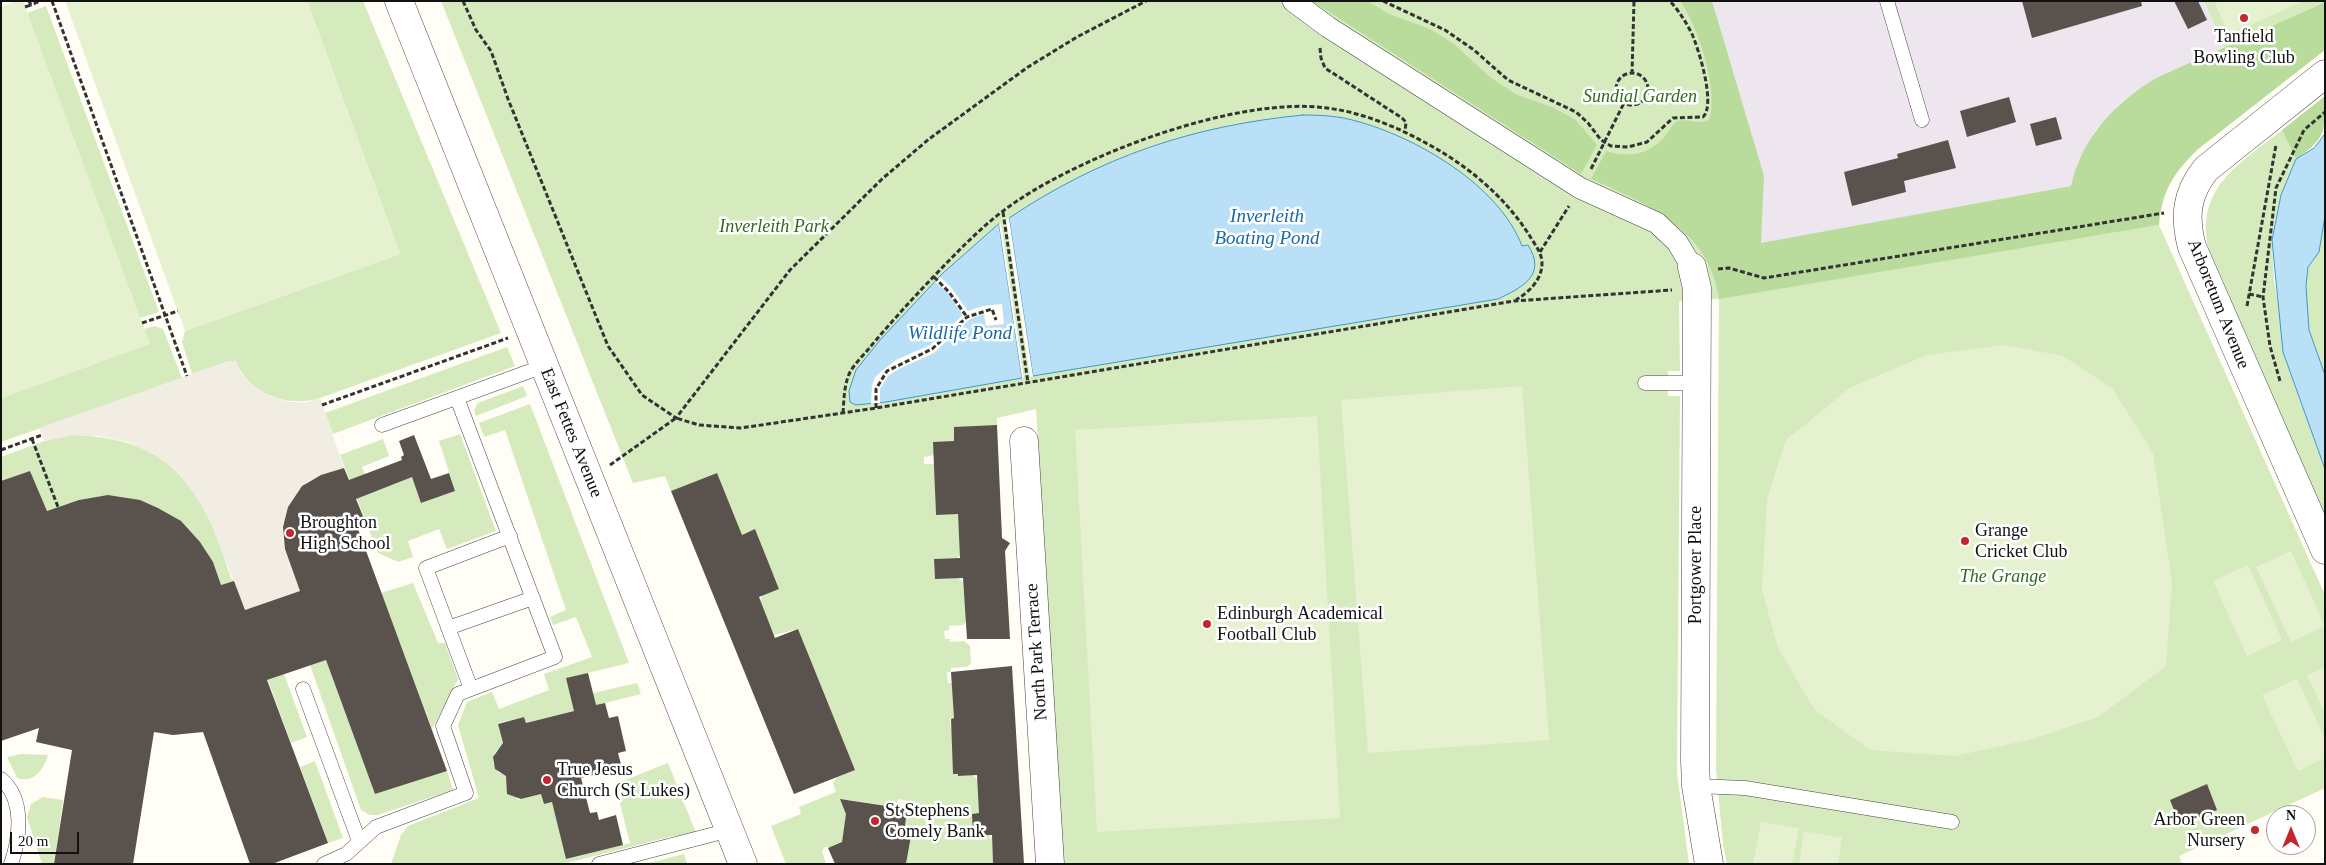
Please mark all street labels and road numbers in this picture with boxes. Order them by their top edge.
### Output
street label: Arboretum Avenue [2179,227,2257,381]
street label: East Fettes Avenue [532,357,610,509]
street label: Portgower Place [1685,497,1707,633]
street label: North Park Terrace [1021,574,1053,730]

